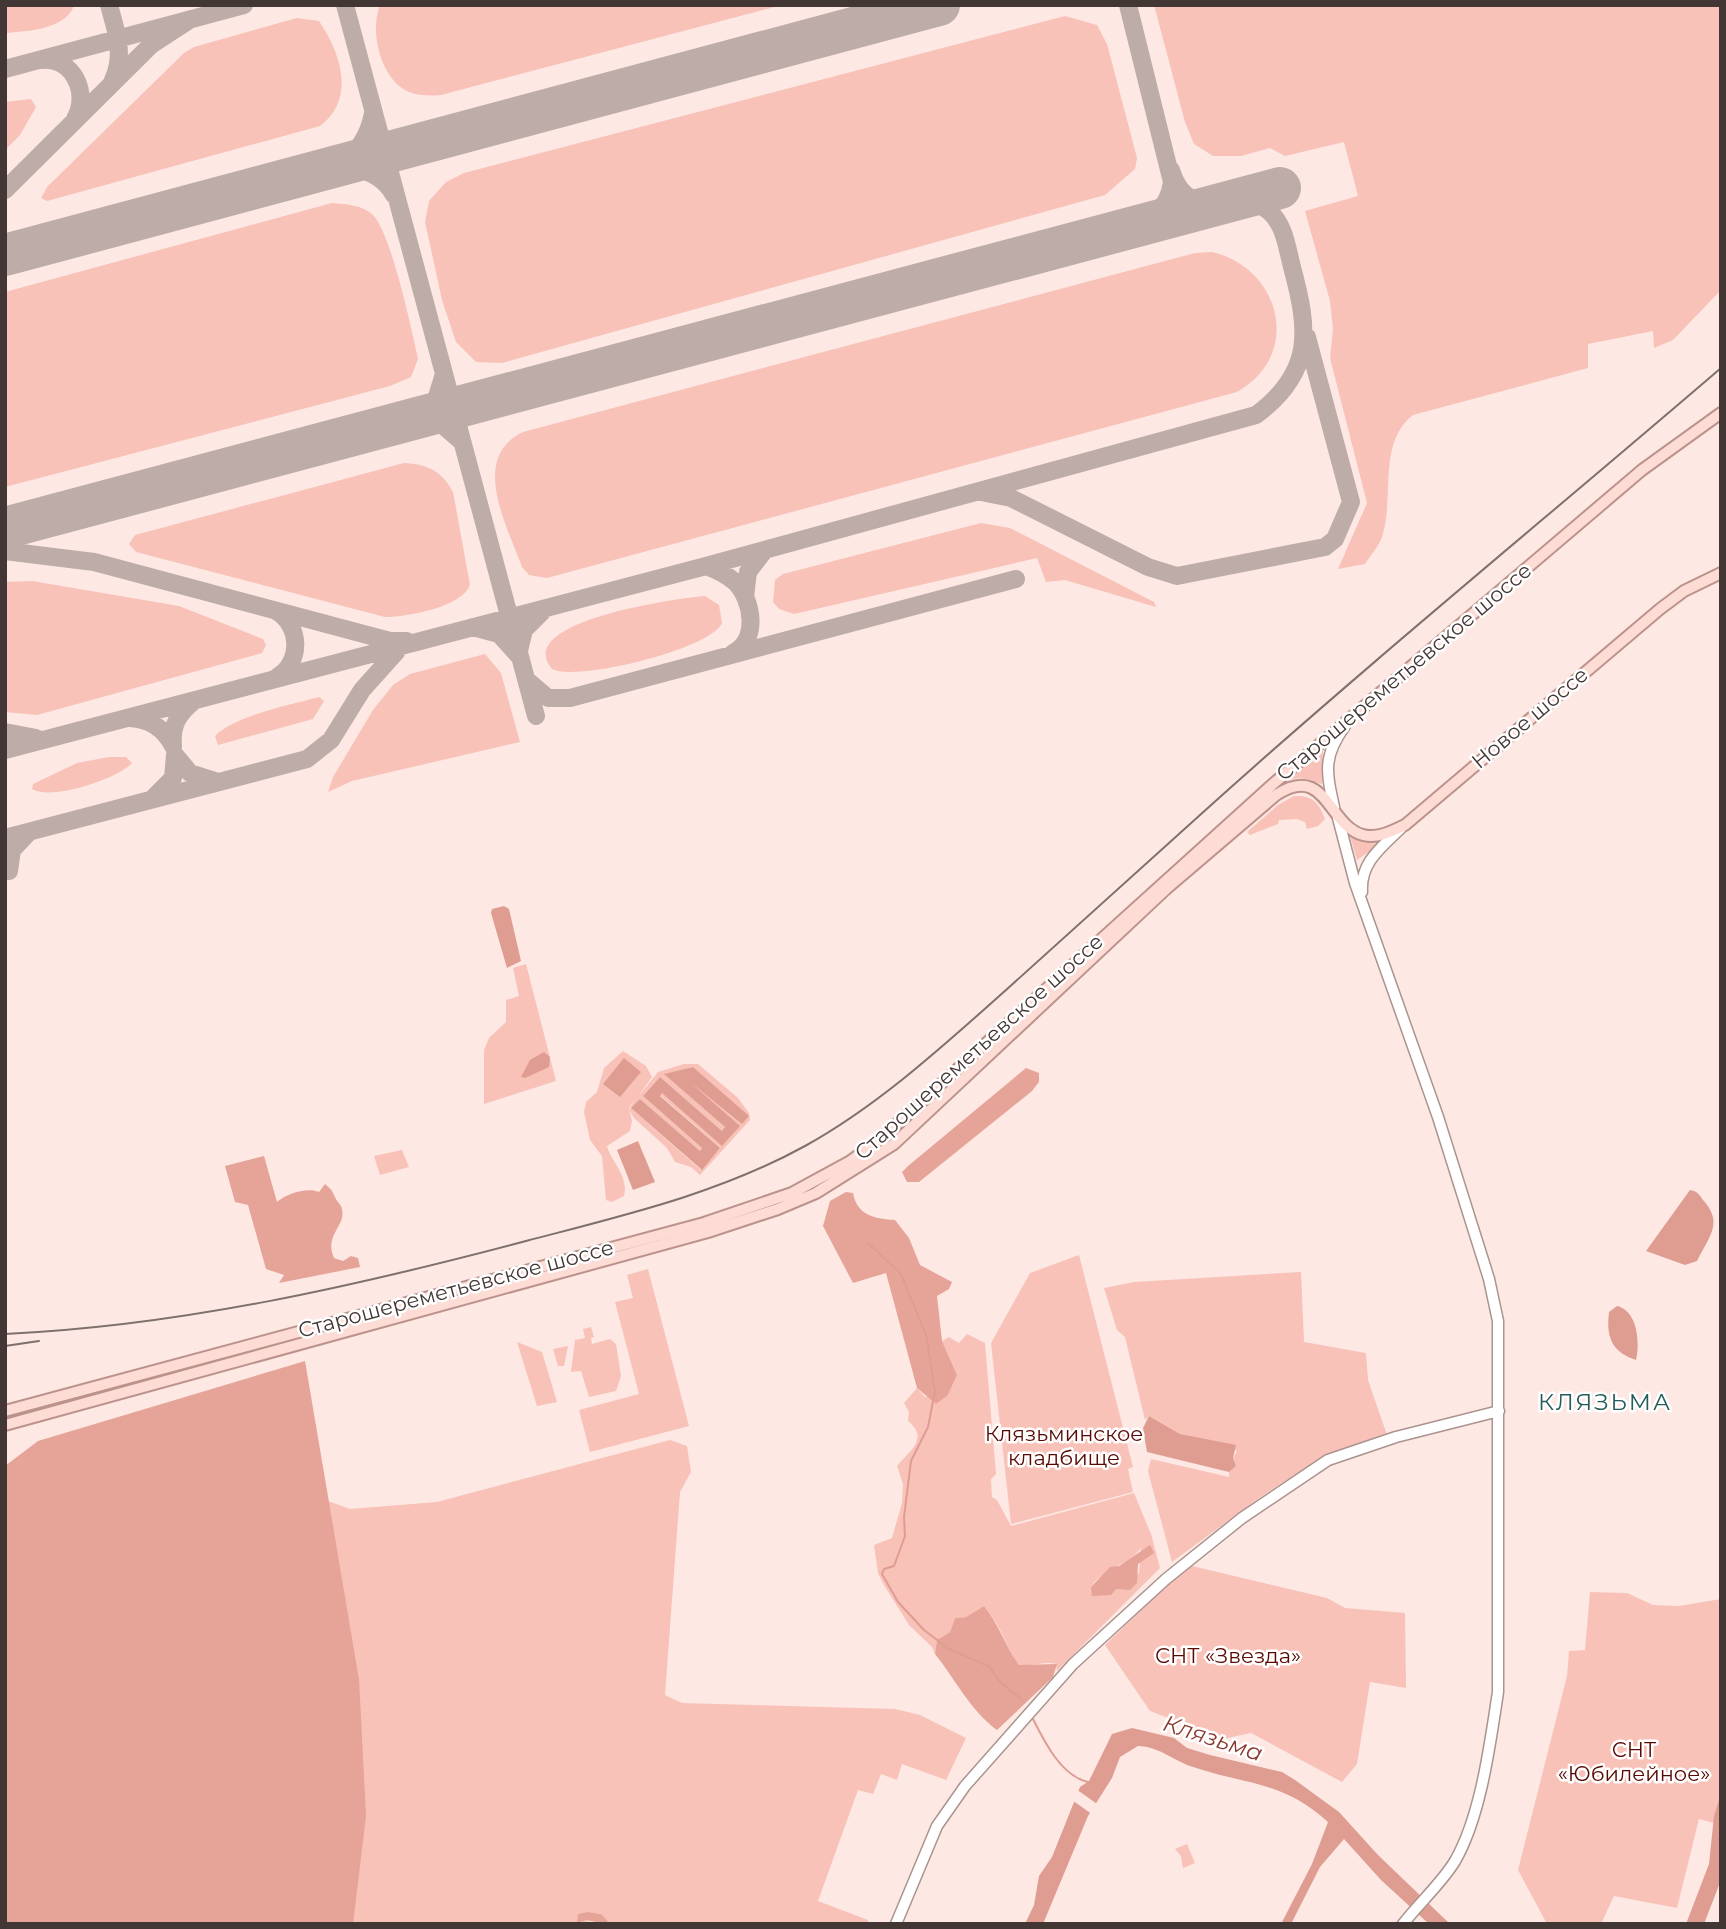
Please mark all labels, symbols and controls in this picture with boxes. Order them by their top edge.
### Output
street label: Старошереметьевское шоссе [1271,557,1536,786]
street label: Новое шоссе [1466,662,1593,774]
street label: Старошереметьевское шоссе [849,928,1108,1165]
street label: Старошереметьевское шоссе [295,1234,616,1343]
district label: КЛЯЗЬМА [1538,1388,1672,1416]
park label: Клязьминское кладбище [985,1421,1143,1470]
park label: СНТ «Звезда» [1155,1643,1301,1668]
water label: Клязьма [1160,1709,1266,1767]
park label: СНТ «Юбилейное» [1558,1737,1710,1786]

